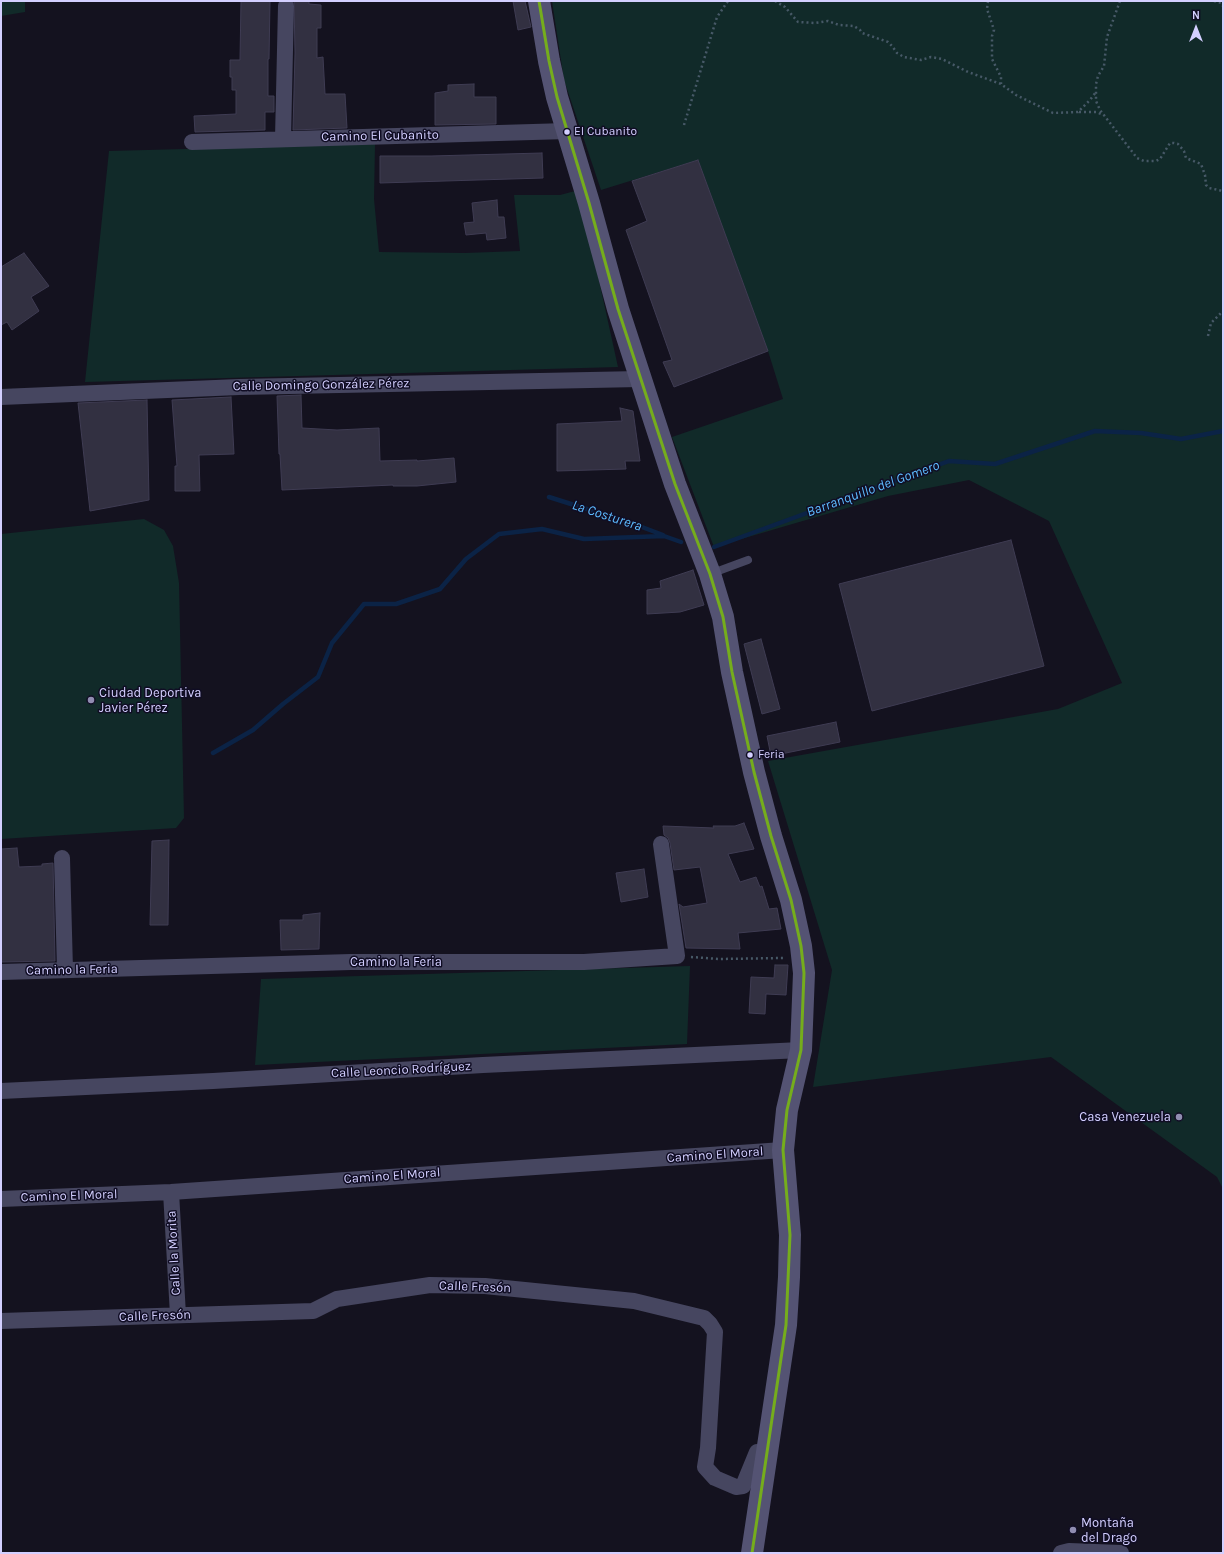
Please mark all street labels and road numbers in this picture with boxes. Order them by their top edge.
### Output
street label: Camino El Cubanito [321,127,439,145]
street label: Calle Domingo González Pérez [232,376,410,394]
street label: Camino la Feria [350,954,442,970]
street label: Camino la Feria [26,961,118,979]
street label: Calle Leoncio Rodríguez [331,1059,471,1081]
street label: Camino El Moral [666,1144,764,1166]
street label: Camino El Moral [343,1165,441,1187]
street label: Camino El Moral [20,1187,118,1205]
street label: Calle la Morita [164,1210,184,1296]
street label: Calle Fresón [439,1278,511,1296]
street label: Calle Fresón [119,1307,191,1325]

